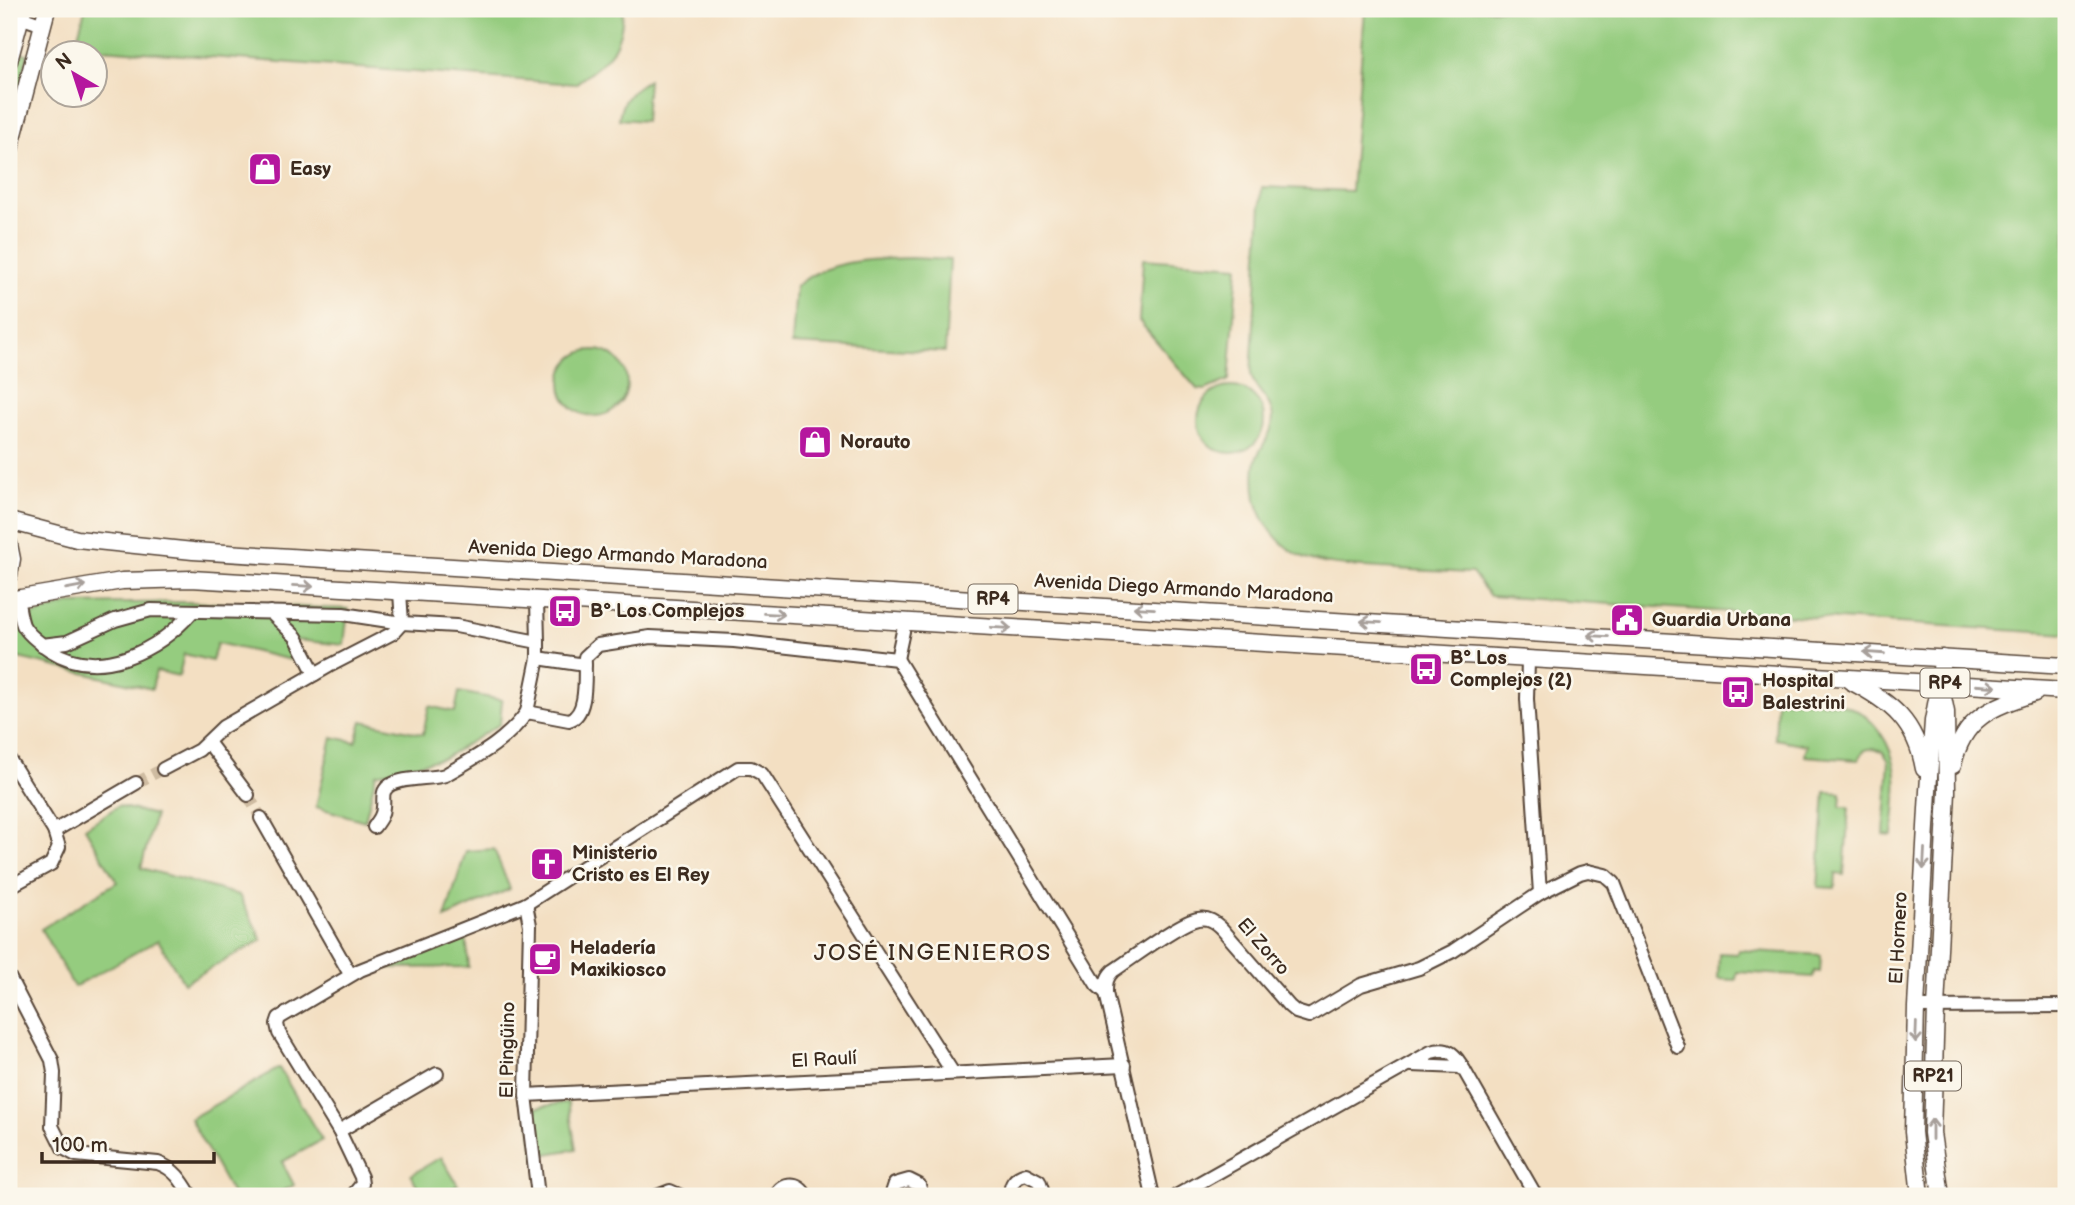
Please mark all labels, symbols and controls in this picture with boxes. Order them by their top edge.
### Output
north arrow [38,38,108,108]
text: N [51,49,77,75]
shop icon: Easy [246,150,284,188]
place label: Easy [290,158,331,181]
shop icon: Norauto [796,423,834,461]
place label: Norauto [840,431,911,454]
street label: Avenida Diego Armando Maradona [468,536,768,574]
street label: Avenida Diego Armando Maradona [1034,570,1334,608]
one-way arrow [291,579,314,592]
one-way arrow [64,580,87,593]
road number: RP4 [968,584,1018,614]
bus stop icon: Bº Los Complejos [546,592,584,630]
place label: Bº Los Complejos [590,600,744,623]
one-way arrow [1133,601,1156,614]
public building icon: Guardia Urbana [1608,601,1646,639]
one-way arrow [762,608,785,621]
place label: Guardia Urbana [1652,609,1791,632]
one-way arrow [1360,615,1383,628]
one-way arrow [989,622,1012,635]
one-way arrow [1587,629,1610,642]
one-way arrow [1863,646,1886,659]
place label: Bº Los Complejos (2) [1450,647,1572,692]
bus stop icon: Bº Los Complejos (2) [1407,650,1445,688]
road number: RP4 [1920,668,1969,698]
place label: Hospital Balestrini [1762,670,1845,715]
bus stop icon: Hospital Balestrini [1719,673,1757,711]
one-way arrow [1975,680,1997,693]
place label: Ministerio Cristo es El Rey [572,842,710,887]
church icon: Ministerio Cristo es El Rey [528,845,566,883]
one-way arrow [1917,847,1930,870]
street label: El Hornero [1885,891,1913,985]
street label: El Zorro [1232,914,1294,980]
place label: Heladería Maxikiosco [570,937,666,982]
district label: JOSÉ INGENIEROS [814,939,1052,967]
cafe icon: Heladería Maxikiosco [526,940,564,978]
street label: El Pingüino [496,1001,520,1099]
one-way arrow [1909,1021,1922,1044]
street label: El Raulí [791,1047,858,1073]
road number: RP21 [1905,1062,1961,1091]
one-way arrow [1925,1117,1939,1140]
scale bar [42,1121,214,1165]
text: 100 m [52,1133,108,1158]

